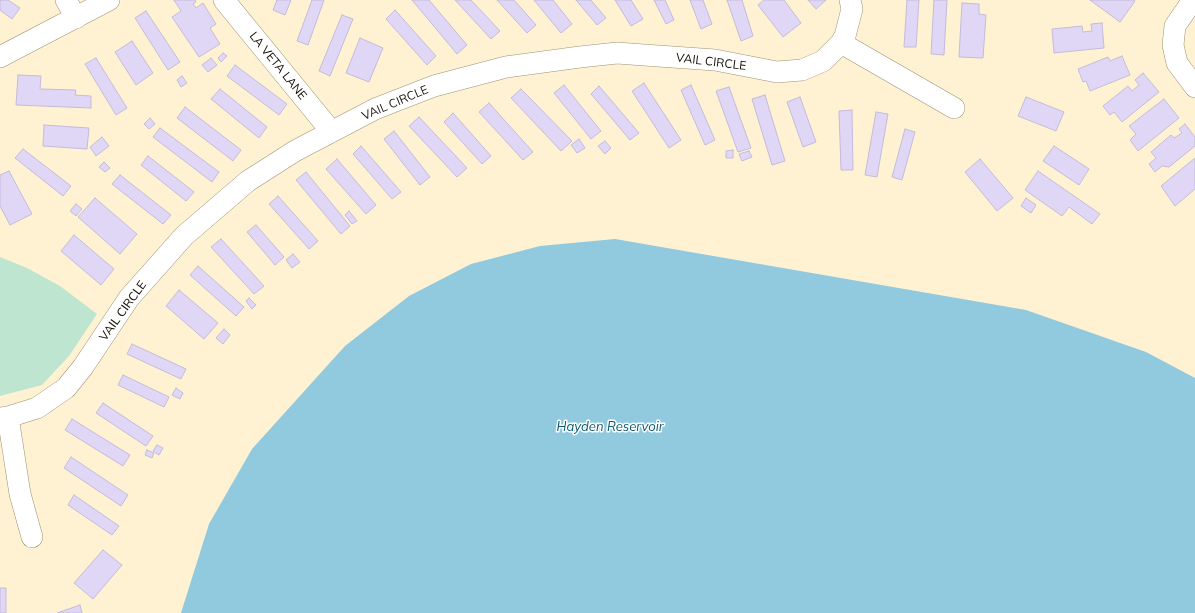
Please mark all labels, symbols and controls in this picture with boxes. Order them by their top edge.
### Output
street label: LA VETA LANE [246,29,310,103]
street label: VAIL CIRCLE [675,51,747,73]
street label: VAIL CIRCLE [360,83,430,123]
street label: VAIL CIRCLE [96,278,150,344]
water label: Hayden Reservoir [557,419,663,435]

